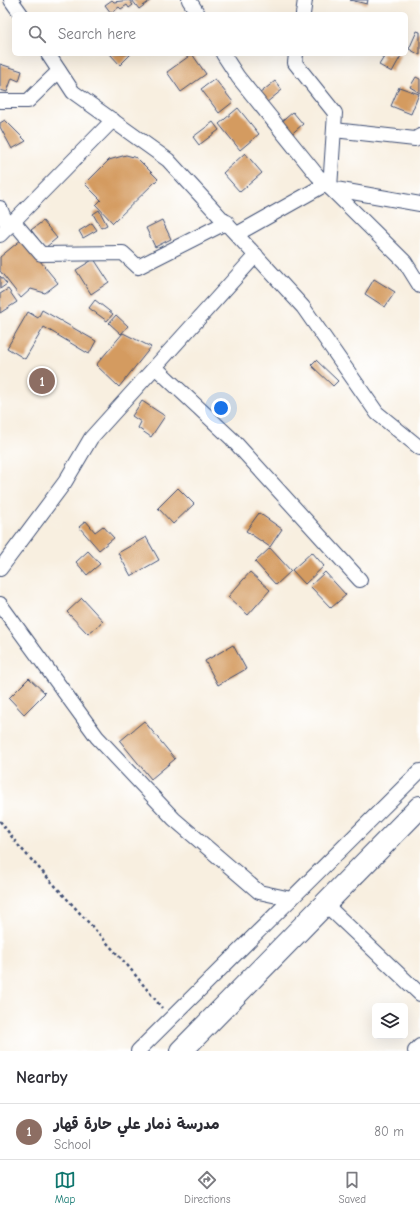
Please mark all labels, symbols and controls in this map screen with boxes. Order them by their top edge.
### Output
search box [12,12,408,56]
icon: search [26,23,48,45]
text: Search here [58,25,136,43]
pin: 1 [29,366,55,396]
your location [211,398,231,418]
map controls [372,1003,408,1039]
button: layers [372,1003,408,1039]
text: Nearby [16,1068,67,1087]
text: مدرسة ذمار علي حارة قهار [54,1115,220,1133]
text: 1 [26,1124,32,1139]
text: 80 m [374,1124,404,1139]
text: School [54,1137,91,1152]
tab: Map [54,1169,76,1206]
tab: Directions [184,1169,231,1206]
tab: Saved [339,1169,366,1206]

